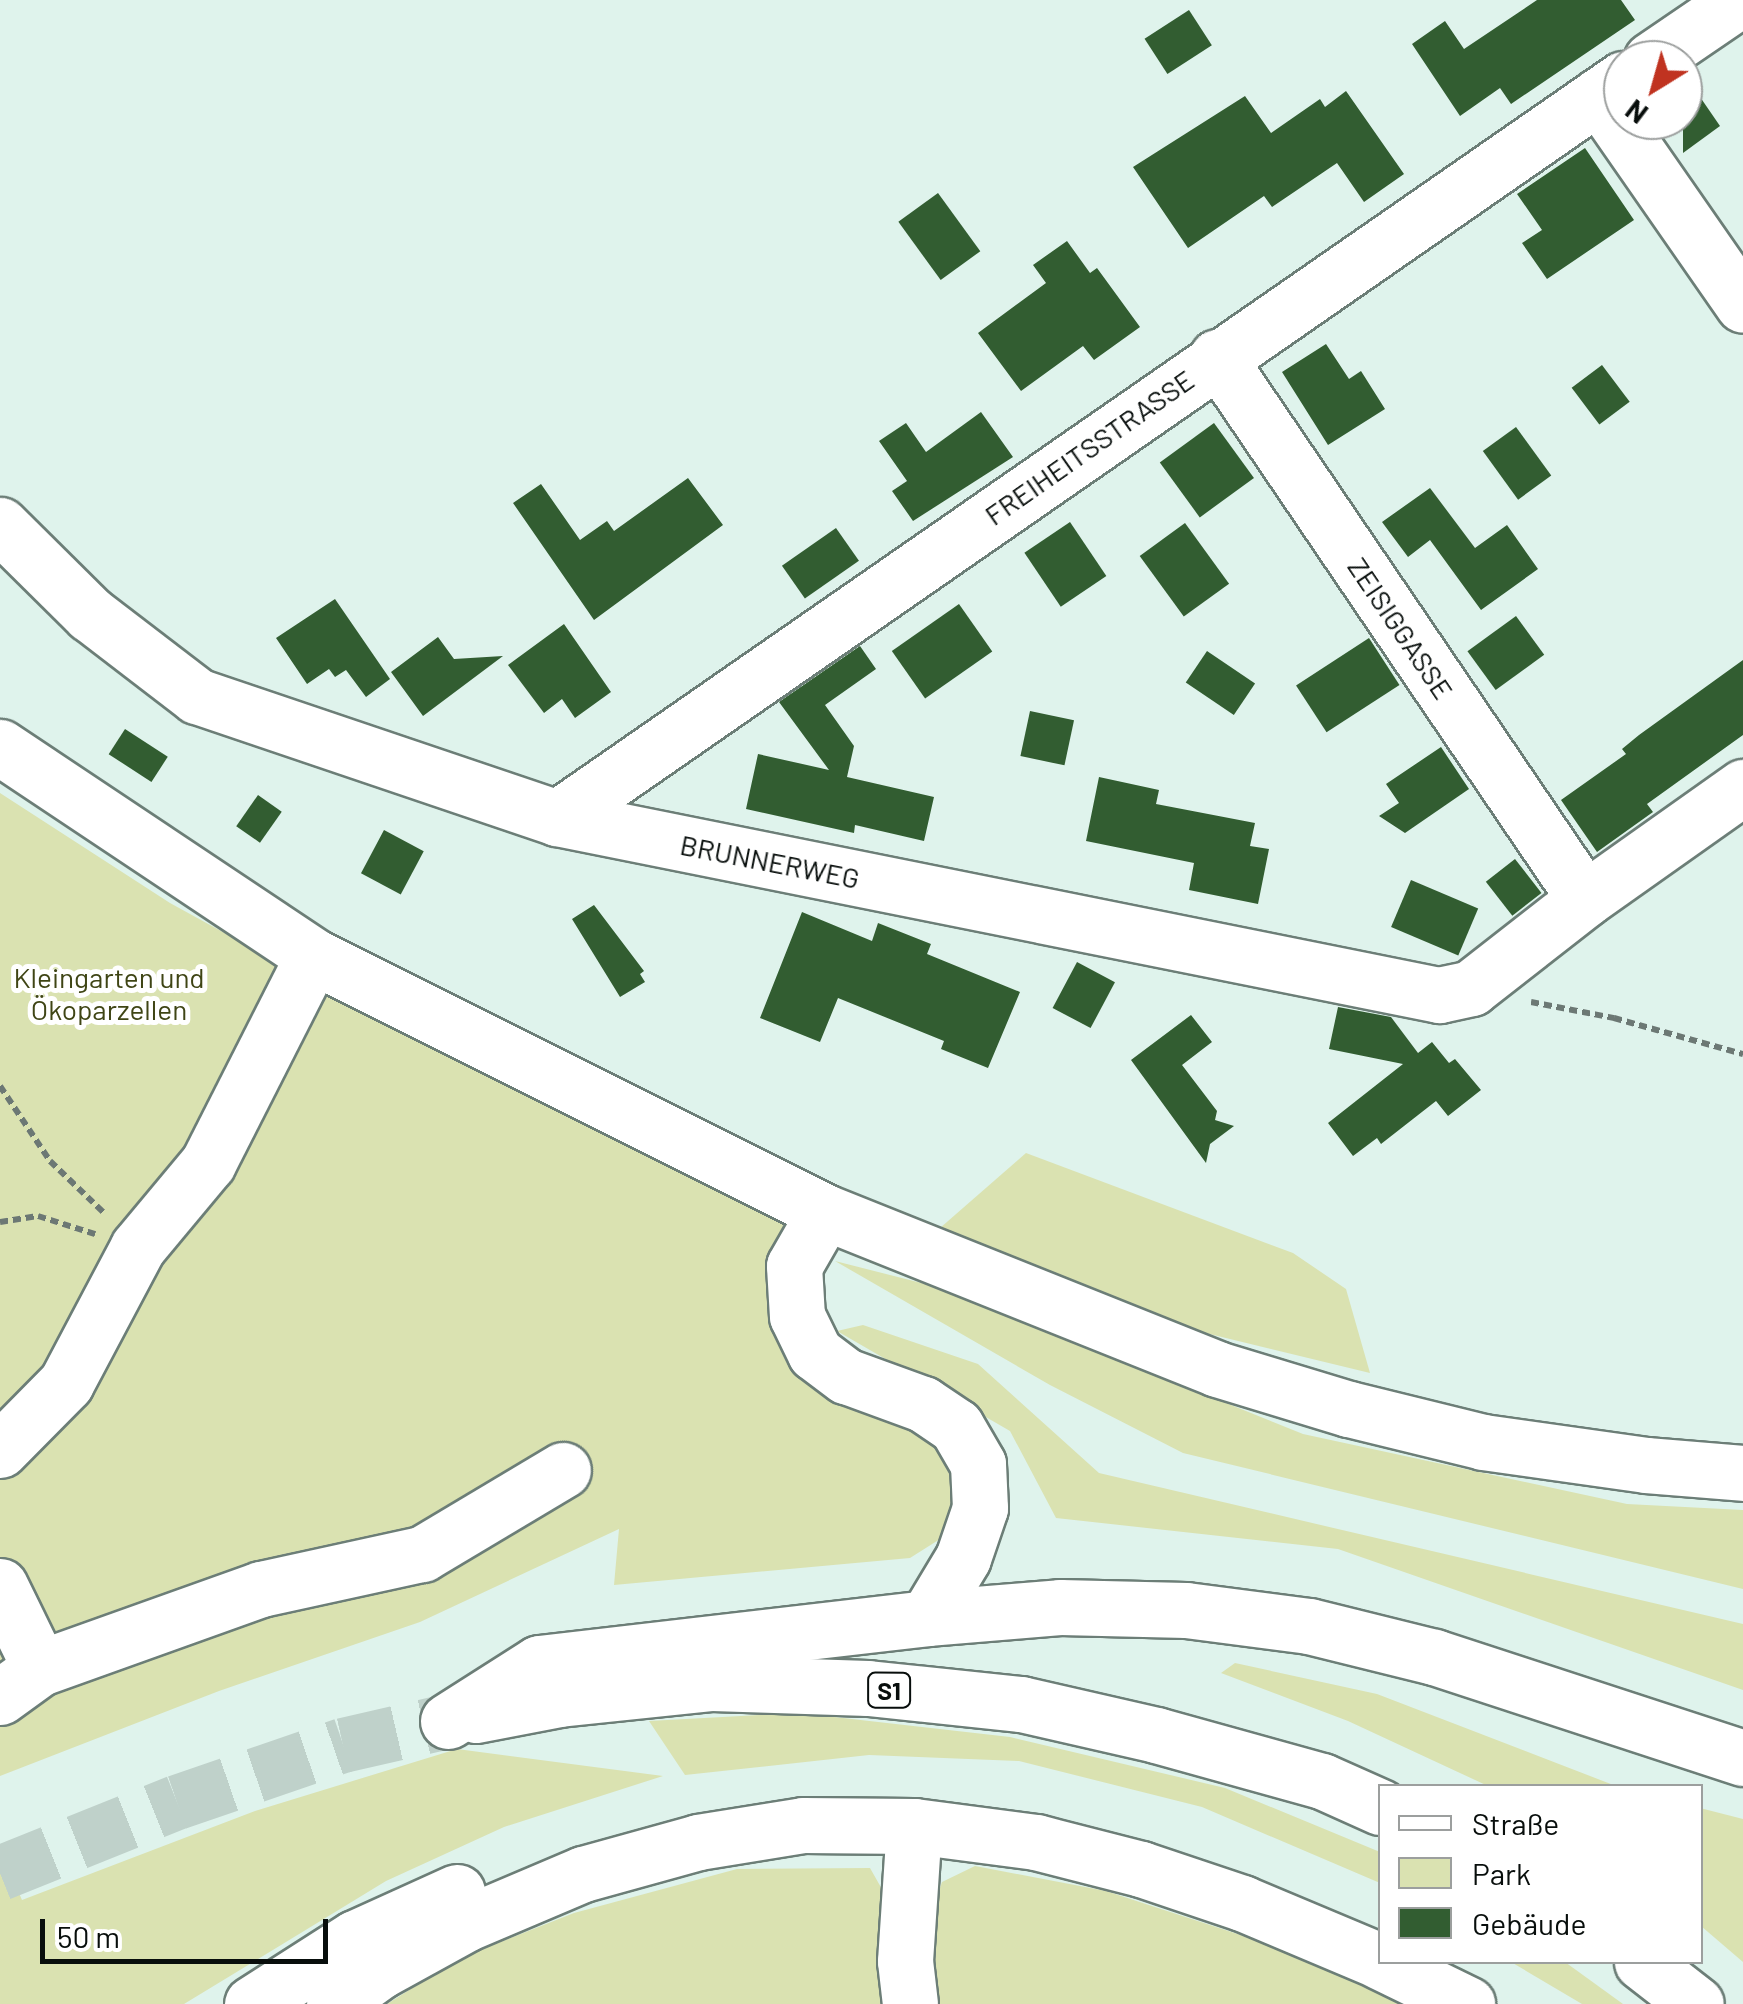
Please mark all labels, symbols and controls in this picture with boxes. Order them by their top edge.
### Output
north arrow [1603,40,1703,140]
text: N [1618,93,1654,132]
street label: FREIHEITSSTRASSE [978,362,1200,532]
street label: ZEISIGGASSE [1341,551,1461,705]
street label: BRUNNERWEG [677,827,863,895]
park label: Kleingarten und Ökoparzellen [13,960,205,1026]
road number: S1 [866,1670,912,1710]
legend [1378,1784,1703,1964]
text: Straße [1472,1805,1559,1841]
text: Park [1472,1855,1531,1891]
scale bar [45,1899,332,1961]
text: Gebäude [1472,1905,1586,1941]
text: 50 m [57,1918,120,1954]

